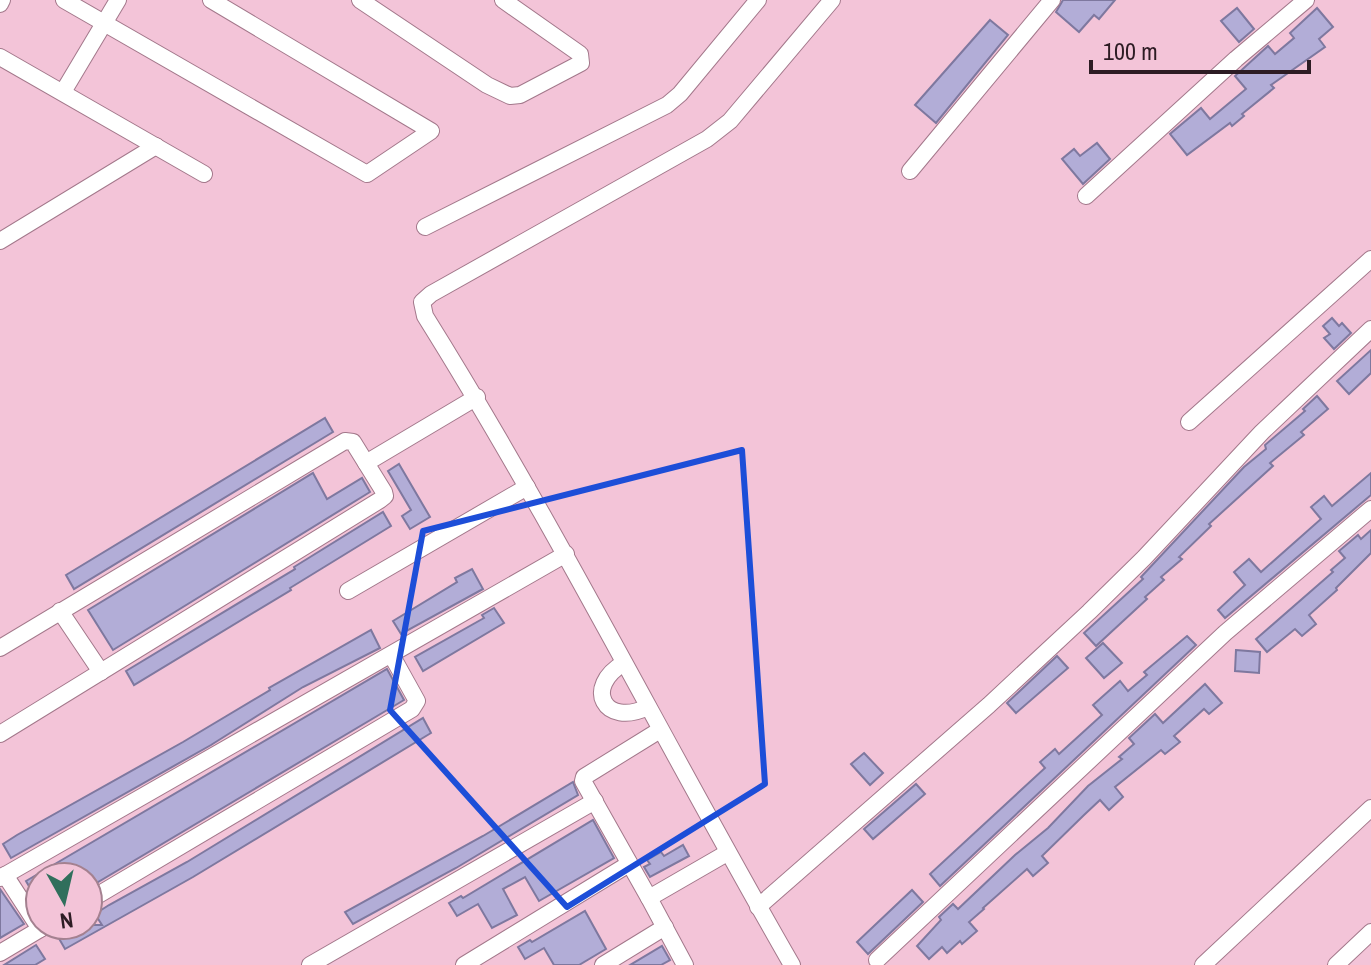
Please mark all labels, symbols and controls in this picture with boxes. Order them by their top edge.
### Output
scale bar [1091,24,1309,74]
text: 100 m [1103,35,1158,67]
north arrow [24,861,104,941]
text: N [58,905,75,937]

